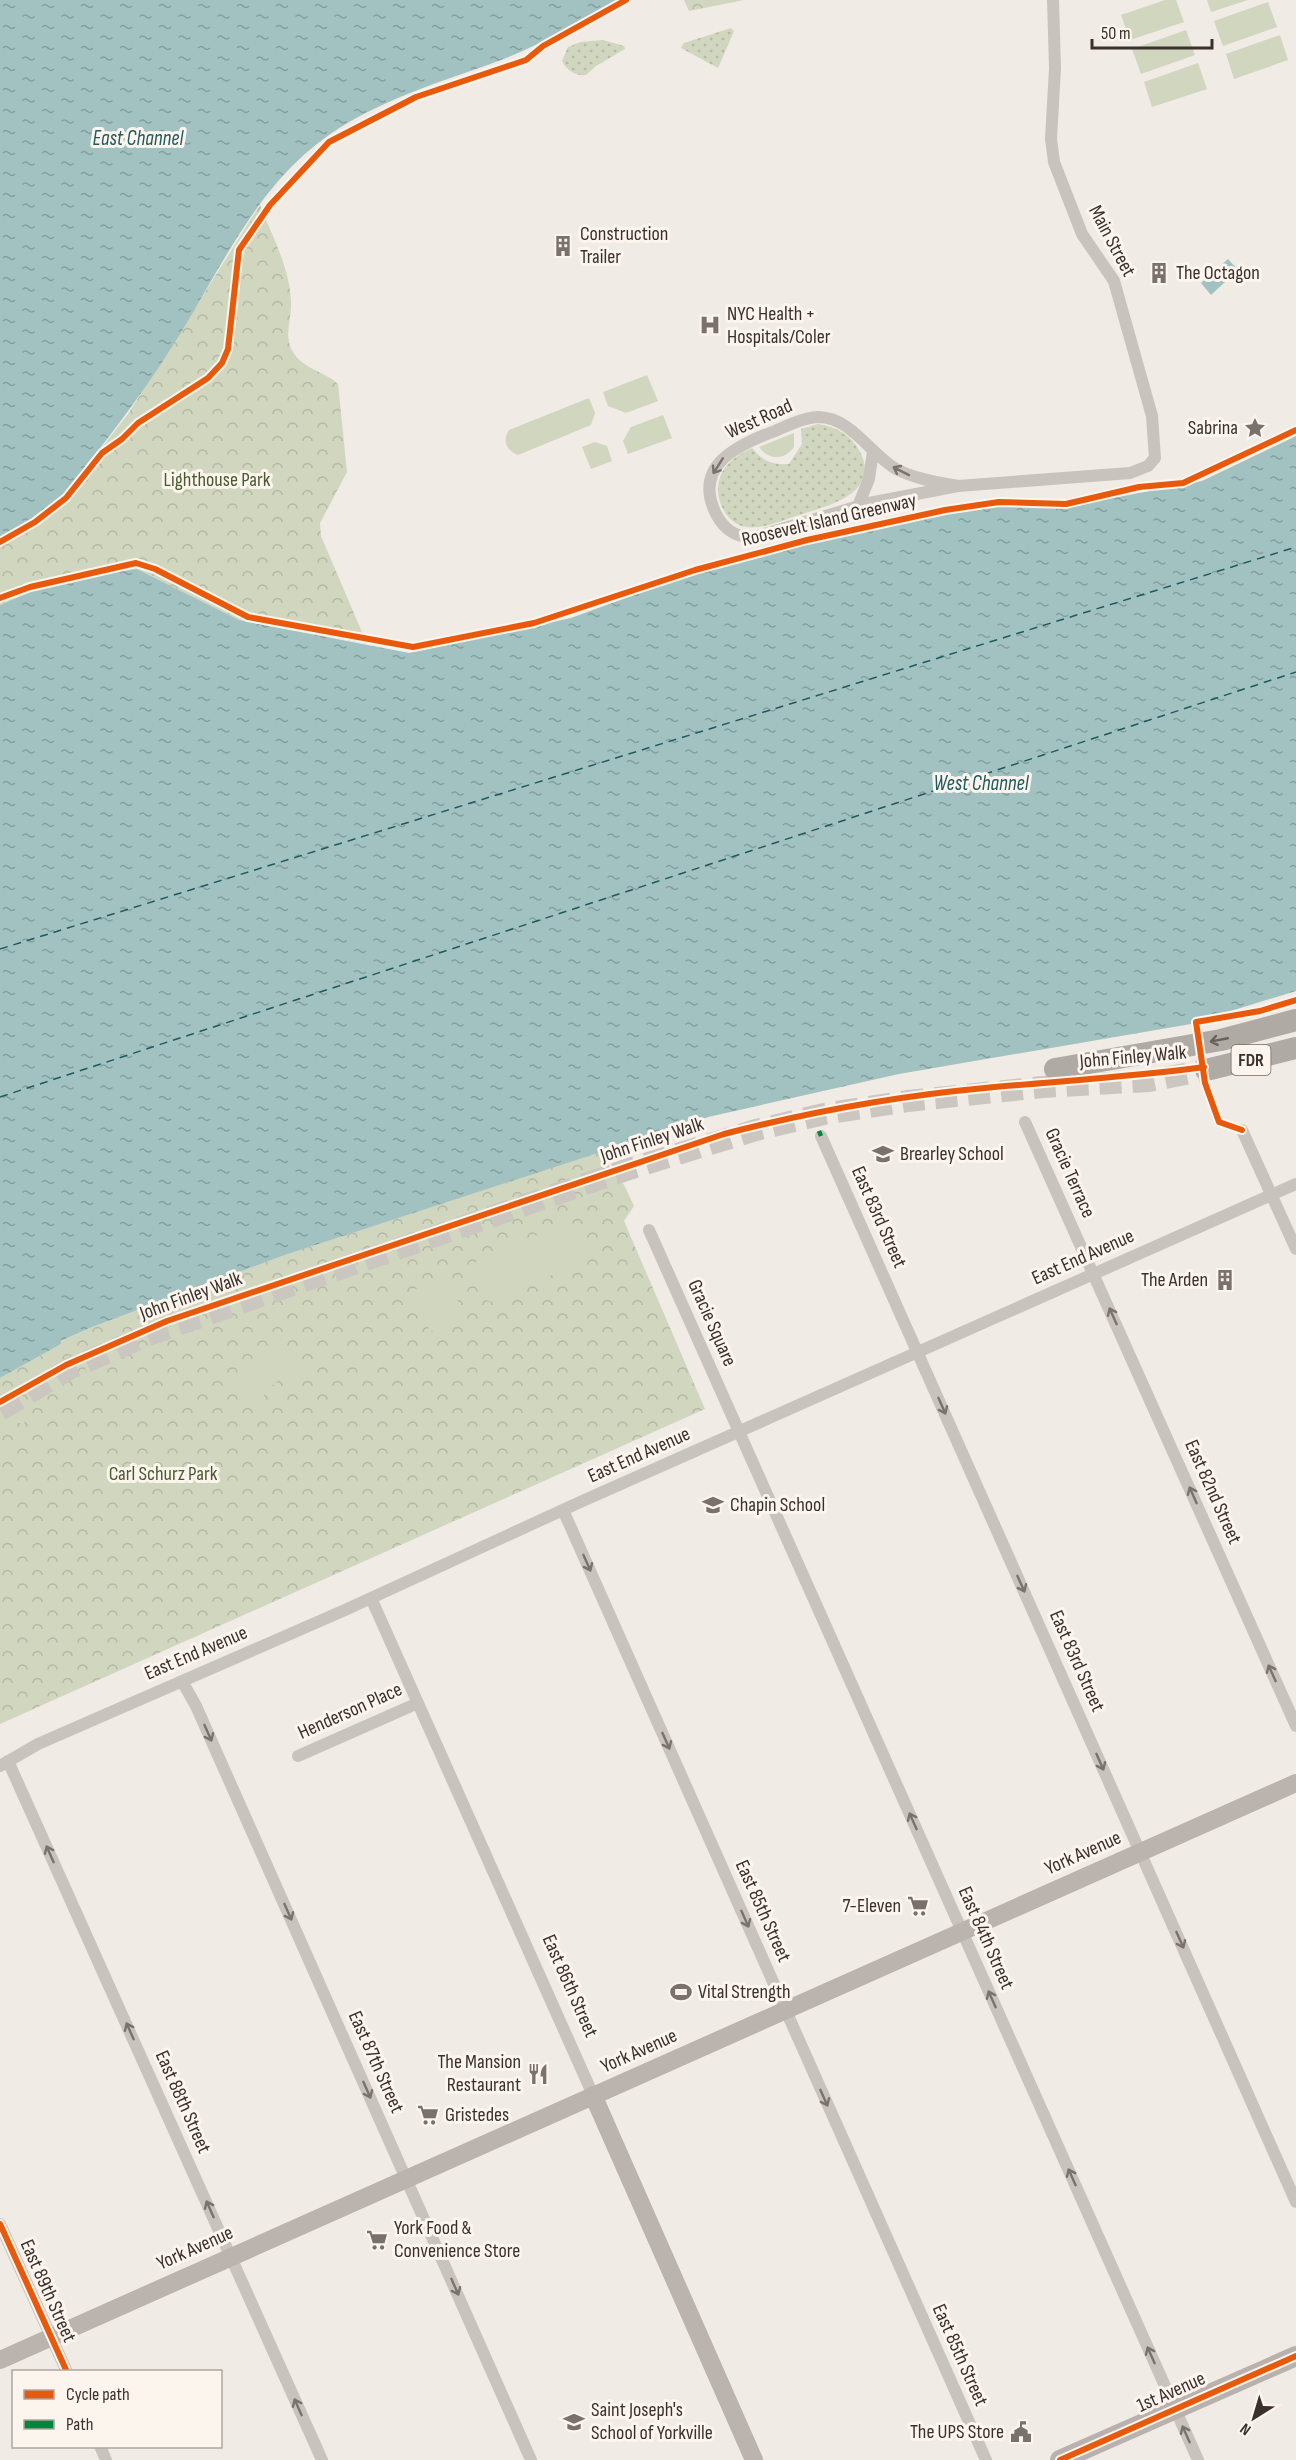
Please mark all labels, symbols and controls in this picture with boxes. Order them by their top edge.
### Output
scale bar [1092,12,1212,50]
text: 50 m [1101,23,1131,44]
water label: East Channel [93,126,185,151]
street label: Main Street [1083,201,1141,281]
place label: Construction Trailer [580,222,668,269]
building icon: Construction Trailer [551,234,575,258]
building icon: The Octagon [1147,261,1171,285]
place label: The Octagon [1176,261,1260,285]
place label: NYC Health + Hospitals/Coler [727,302,831,349]
hospital icon: NYC Health + Hospitals/Coler [698,313,722,337]
street label: West Road [722,394,796,444]
place label: Sabrina [1188,416,1238,440]
place icon: Sabrina [1243,416,1267,440]
one-way arrow [712,457,724,474]
one-way arrow [893,464,911,476]
park label: Lighthouse Park [164,468,271,492]
street label: Roosevelt Island Greenway [739,488,919,552]
water label: West Channel [933,771,1030,796]
one-way arrow [1210,1035,1229,1046]
street label: John Finley Walk [1078,1040,1188,1074]
road number: FDR [1232,1045,1270,1075]
street label: John Finley Walk [596,1112,707,1168]
street label: Gracie Terrace [1040,1124,1100,1222]
school or university icon: Brearley School [871,1142,895,1166]
place label: Brearley School [900,1142,1004,1166]
street label: East 83rd Street [846,1163,912,1271]
street label: East End Avenue [1028,1224,1138,1290]
street label: John Finley Walk [136,1266,246,1326]
place label: The Arden [1141,1268,1208,1292]
building icon: The Arden [1213,1268,1237,1292]
street label: Gracie Square [682,1276,742,1370]
one-way arrow [1107,1308,1119,1326]
one-way arrow [937,1396,948,1415]
street label: East End Avenue [584,1422,694,1488]
street label: East 82nd Street [1179,1436,1247,1548]
park label: Carl Schurz Park [109,1462,218,1486]
one-way arrow [1187,1486,1198,1504]
school or university icon: Chapin School [701,1493,725,1517]
place label: Chapin School [730,1493,825,1517]
one-way arrow [581,1554,593,1572]
one-way arrow [1016,1575,1027,1593]
street label: East 83rd Street [1044,1607,1110,1715]
street label: East End Avenue [141,1621,251,1685]
one-way arrow [1266,1664,1277,1682]
street label: Henderson Place [294,1677,406,1745]
one-way arrow [203,1724,215,1742]
one-way arrow [661,1732,672,1750]
one-way arrow [1095,1753,1107,1771]
one-way arrow [906,1812,917,1830]
street label: York Avenue [1041,1826,1125,1880]
one-way arrow [43,1845,55,1863]
street label: East 85th Street [730,1856,796,1966]
street label: East 84th Street [953,1883,1019,1993]
place label: 7-Eleven [843,1894,901,1918]
supermarket icon: 7-Eleven [906,1894,930,1918]
one-way arrow [282,1902,294,1920]
one-way arrow [740,1910,751,1928]
street label: East 86th Street [537,1931,603,2041]
one-way arrow [1174,1931,1186,1949]
sports icon: Vital Strength [669,1980,693,2004]
place label: Vital Strength [698,1980,791,2004]
one-way arrow [986,1991,997,2009]
street label: East 87th Street [343,2007,409,2117]
one-way arrow [123,2023,135,2041]
street label: York Avenue [597,2024,681,2078]
street label: East 88th Street [150,2047,216,2157]
place label: The Mansion Restaurant [437,2050,521,2097]
restaurant icon: The Mansion Restaurant [526,2062,550,2086]
one-way arrow [362,2080,373,2098]
one-way arrow [819,2088,831,2106]
supermarket icon: Gristedes [416,2103,440,2127]
place label: Gristedes [445,2103,509,2127]
one-way arrow [1065,2169,1077,2187]
one-way arrow [204,2201,215,2219]
place label: York Food & Convenience Store [394,2216,520,2263]
street label: York Avenue [153,2221,237,2275]
supermarket icon: York Food & Convenience Store [365,2228,389,2252]
street label: East 89th Street [15,2236,81,2346]
one-way arrow [449,2278,461,2296]
street label: East 85th Street [927,2300,993,2410]
one-way arrow [1145,2347,1156,2365]
street label: 1st Avenue [1133,2366,1209,2418]
legend [12,2370,222,2448]
text: Cycle path [66,2384,130,2405]
north arrow [1224,2388,1284,2448]
one-way arrow [292,2398,303,2416]
place label: Saint Joseph's School of Yorkville [591,2398,713,2445]
school or university icon: Saint Joseph's School of Yorkville [562,2410,586,2434]
text: Path [66,2414,94,2435]
text: N [1237,2419,1255,2439]
place label: The UPS Store [910,2420,1004,2444]
public building icon: The UPS Store [1009,2420,1033,2444]
one-way arrow [1180,2426,1192,2444]

